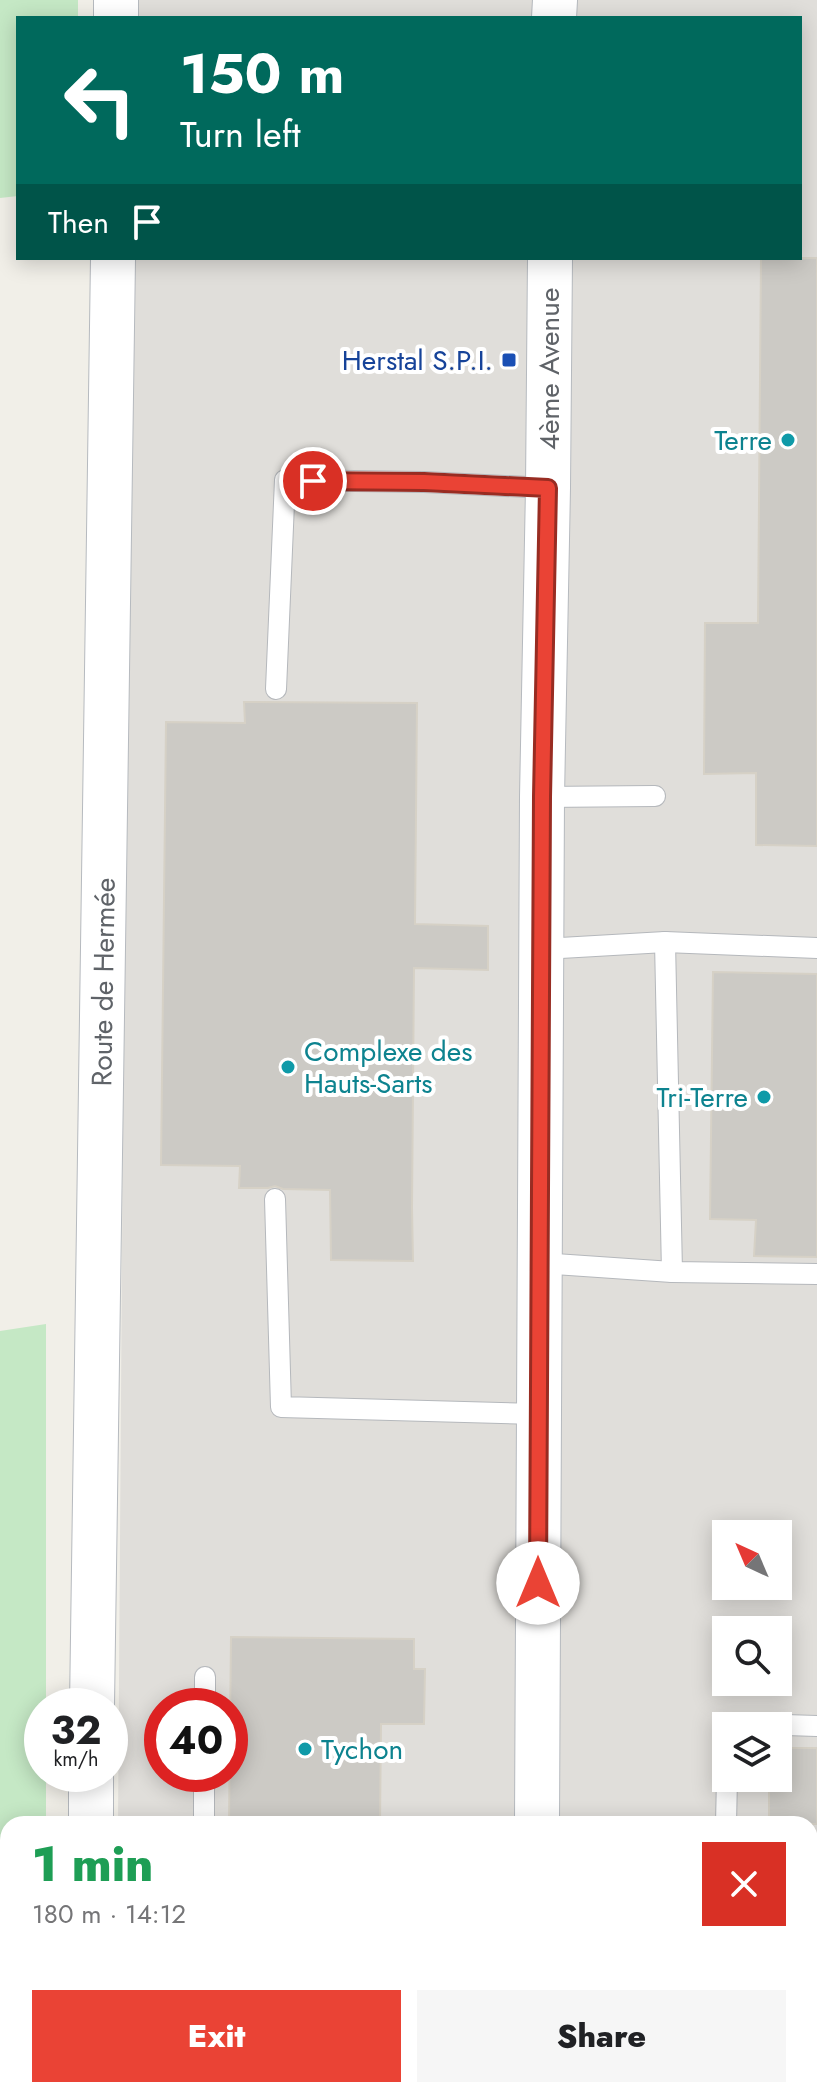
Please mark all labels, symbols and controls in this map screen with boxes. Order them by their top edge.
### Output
text: 150 m [180,33,344,114]
icon: left [48,48,152,152]
text: Turn left [180,108,301,160]
icon: arrive [125,200,169,244]
text: Then [48,201,109,244]
street label: 4ème Avenue [529,288,570,450]
place label: Herstal S.P.I. [342,340,493,381]
marker: Herstal S.P.I. [500,351,518,369]
place label: Terre [714,420,772,461]
marker: Terre [779,431,797,449]
pin [279,447,347,515]
icon: arrive [291,459,335,503]
street label: Route de Hermée [81,877,126,1087]
place label: Complexe des Hauts-Sarts [304,1031,473,1104]
marker: Complexe des Hauts-Sarts [279,1058,297,1076]
place label: Tri-Terre [657,1077,748,1118]
marker: Tri-Terre [755,1088,773,1106]
north arrow [712,1520,792,1600]
map controls [712,1520,792,1792]
position arrow [496,1541,580,1625]
button: search [712,1616,792,1696]
speed limit sign: 40 [144,1688,248,1792]
text: 32 [50,1701,102,1759]
button: layers [712,1712,792,1792]
place label: Tychon [321,1729,403,1770]
marker: Tychon [296,1740,314,1758]
text: km/h [53,1745,99,1774]
text: 1 min [32,1830,153,1899]
button: close [702,1842,786,1926]
text: 180 m · 14:12 [32,1895,186,1933]
button: Exit [32,1990,401,2082]
button: Share [417,1990,786,2082]

